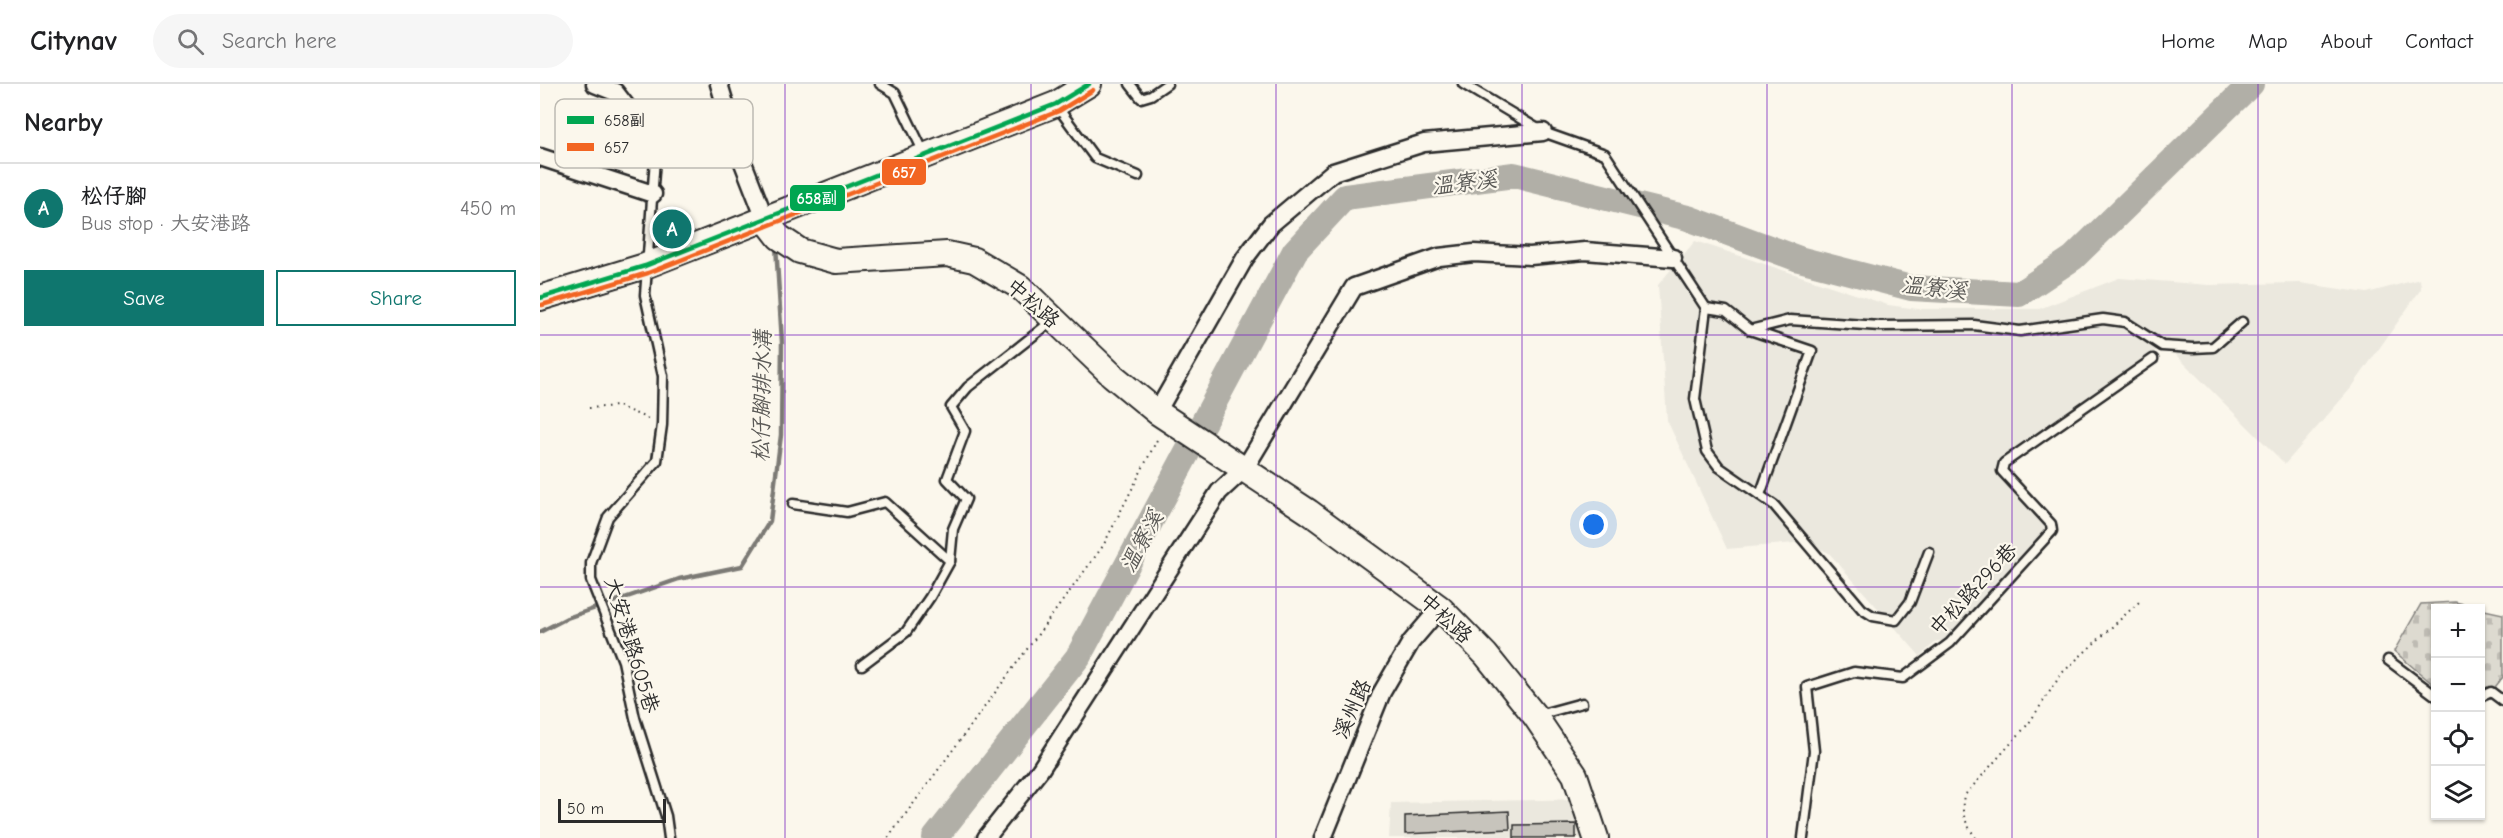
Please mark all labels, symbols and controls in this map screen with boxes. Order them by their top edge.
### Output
search box [153,14,573,68]
text: Citynav [30,25,117,57]
icon: search [174,25,207,58]
text: Search here [222,28,336,54]
text: Home [2161,29,2215,53]
text: Map [2248,29,2288,53]
text: About [2321,29,2372,53]
text: Contact [2405,29,2473,53]
legend [555,99,753,168]
text: Nearby [24,108,103,138]
text: 658副 [604,112,646,130]
text: 657 [604,139,629,157]
line badge: 657 [881,158,927,186]
text: 657 [892,164,917,182]
water label: 溫寮溪 [1430,166,1499,200]
text: 松仔腳 [81,183,147,209]
line badge: 658副 [789,184,846,212]
text: 658副 [796,190,838,208]
text: A [38,197,49,220]
text: 450 m [460,197,516,220]
pin: A [652,206,692,252]
text: Bus stop · 大安港路 [81,212,250,235]
button: Save [24,270,264,326]
button: Share [276,270,516,326]
water label: 溫寮溪 [1900,272,1969,304]
street label: 中松路 [1001,273,1065,333]
water label: 松仔腳排水溝 [748,328,776,462]
water label: 溫寮溪 [1115,505,1169,577]
your location [1579,510,1608,539]
street label: 中松路296巷 [1924,538,2022,640]
street label: 大安港路605巷 [600,574,664,716]
street label: 中松路 [1415,588,1477,648]
map controls [2431,604,2485,820]
button: + [2431,604,2485,658]
button: − [2431,658,2485,712]
street label: 溪州路 [1328,675,1376,743]
button: locate [2431,712,2485,766]
button: layers [2431,766,2485,820]
scale bar [558,796,666,824]
text: 50 m [567,800,604,818]

